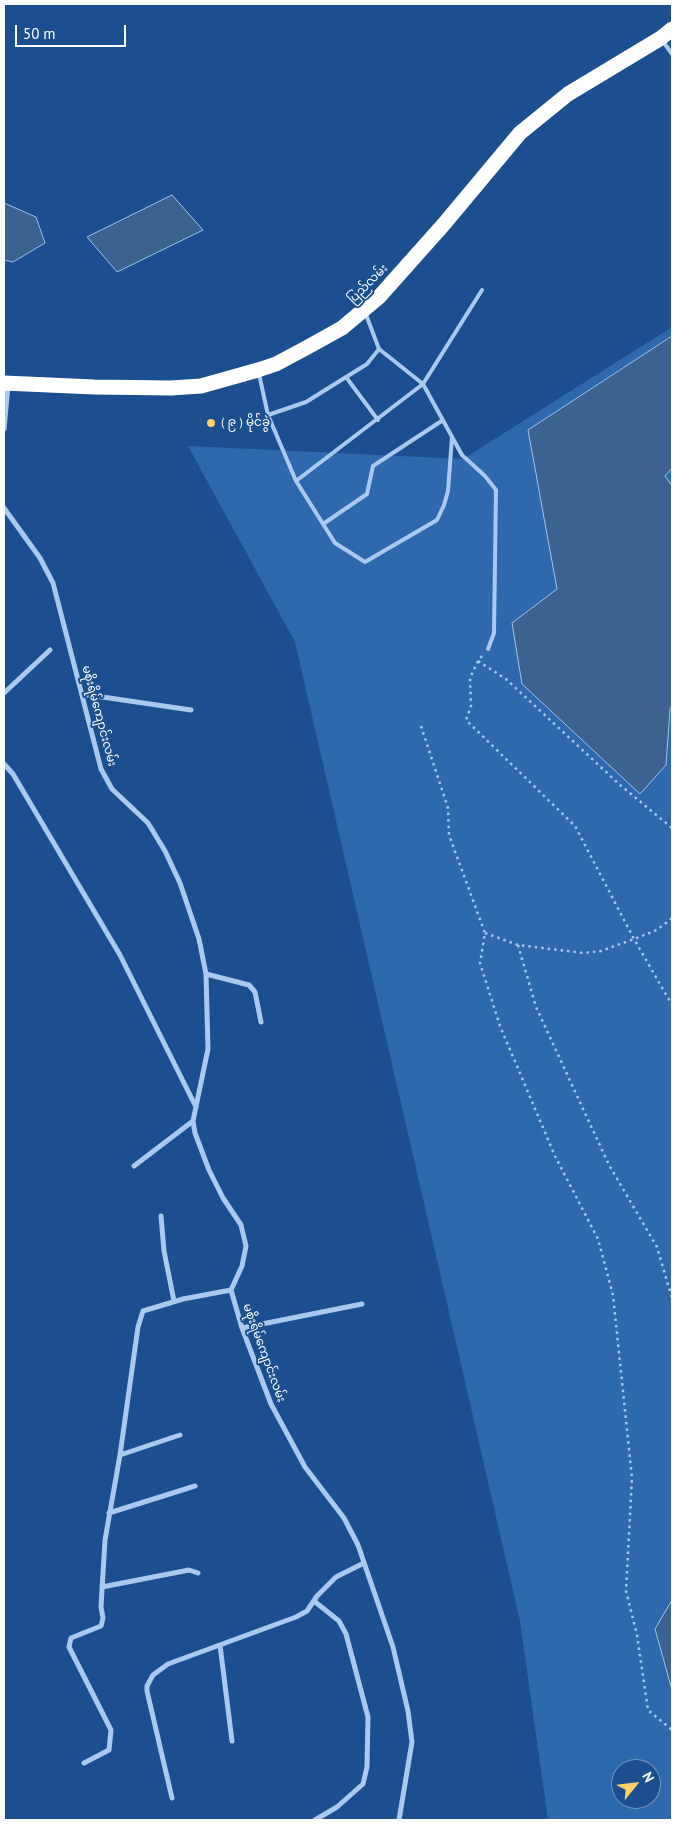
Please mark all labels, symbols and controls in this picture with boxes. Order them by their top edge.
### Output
scale bar [18,15,129,47]
text: 50 m [23,24,56,43]
street label: ပြည်လမ်း [345,261,391,307]
place label: ( ၉ ) မိုင်ခွဲ [221,416,270,430]
marker: ( ၉ ) မိုင်ခွဲ [205,417,217,429]
street label: မစိုးရိမ်ကျောင်းလမ်း [79,664,119,768]
street label: မစိုးရိမ်ကျောင်းလမ်း [239,1302,289,1404]
north arrow [611,1759,661,1809]
text: N [638,1769,658,1786]

